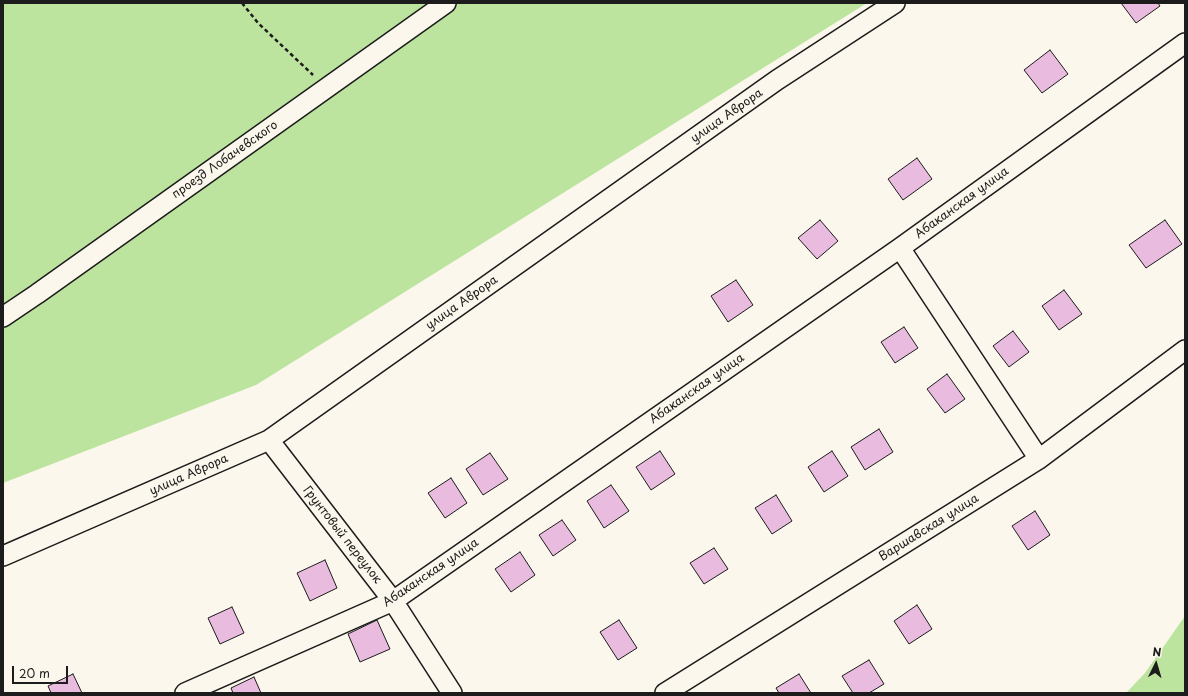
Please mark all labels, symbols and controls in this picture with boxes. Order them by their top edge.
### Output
street label: улица Аврора [688,86,766,146]
street label: проезд Лобачевского [169,118,281,202]
street label: Абаканская улица [912,164,1012,242]
street label: улица Аврора [423,273,501,333]
street label: Абаканская улица [647,351,747,427]
street label: улица Аврора [148,451,230,499]
street label: Грунтовый переулок [300,484,384,586]
street label: Варшавская улица [876,491,982,565]
street label: Абаканская улица [380,536,482,610]
text: N [1152,643,1162,660]
north arrow [1136,644,1176,684]
scale bar [14,658,70,684]
text: 20 m [19,664,50,682]

